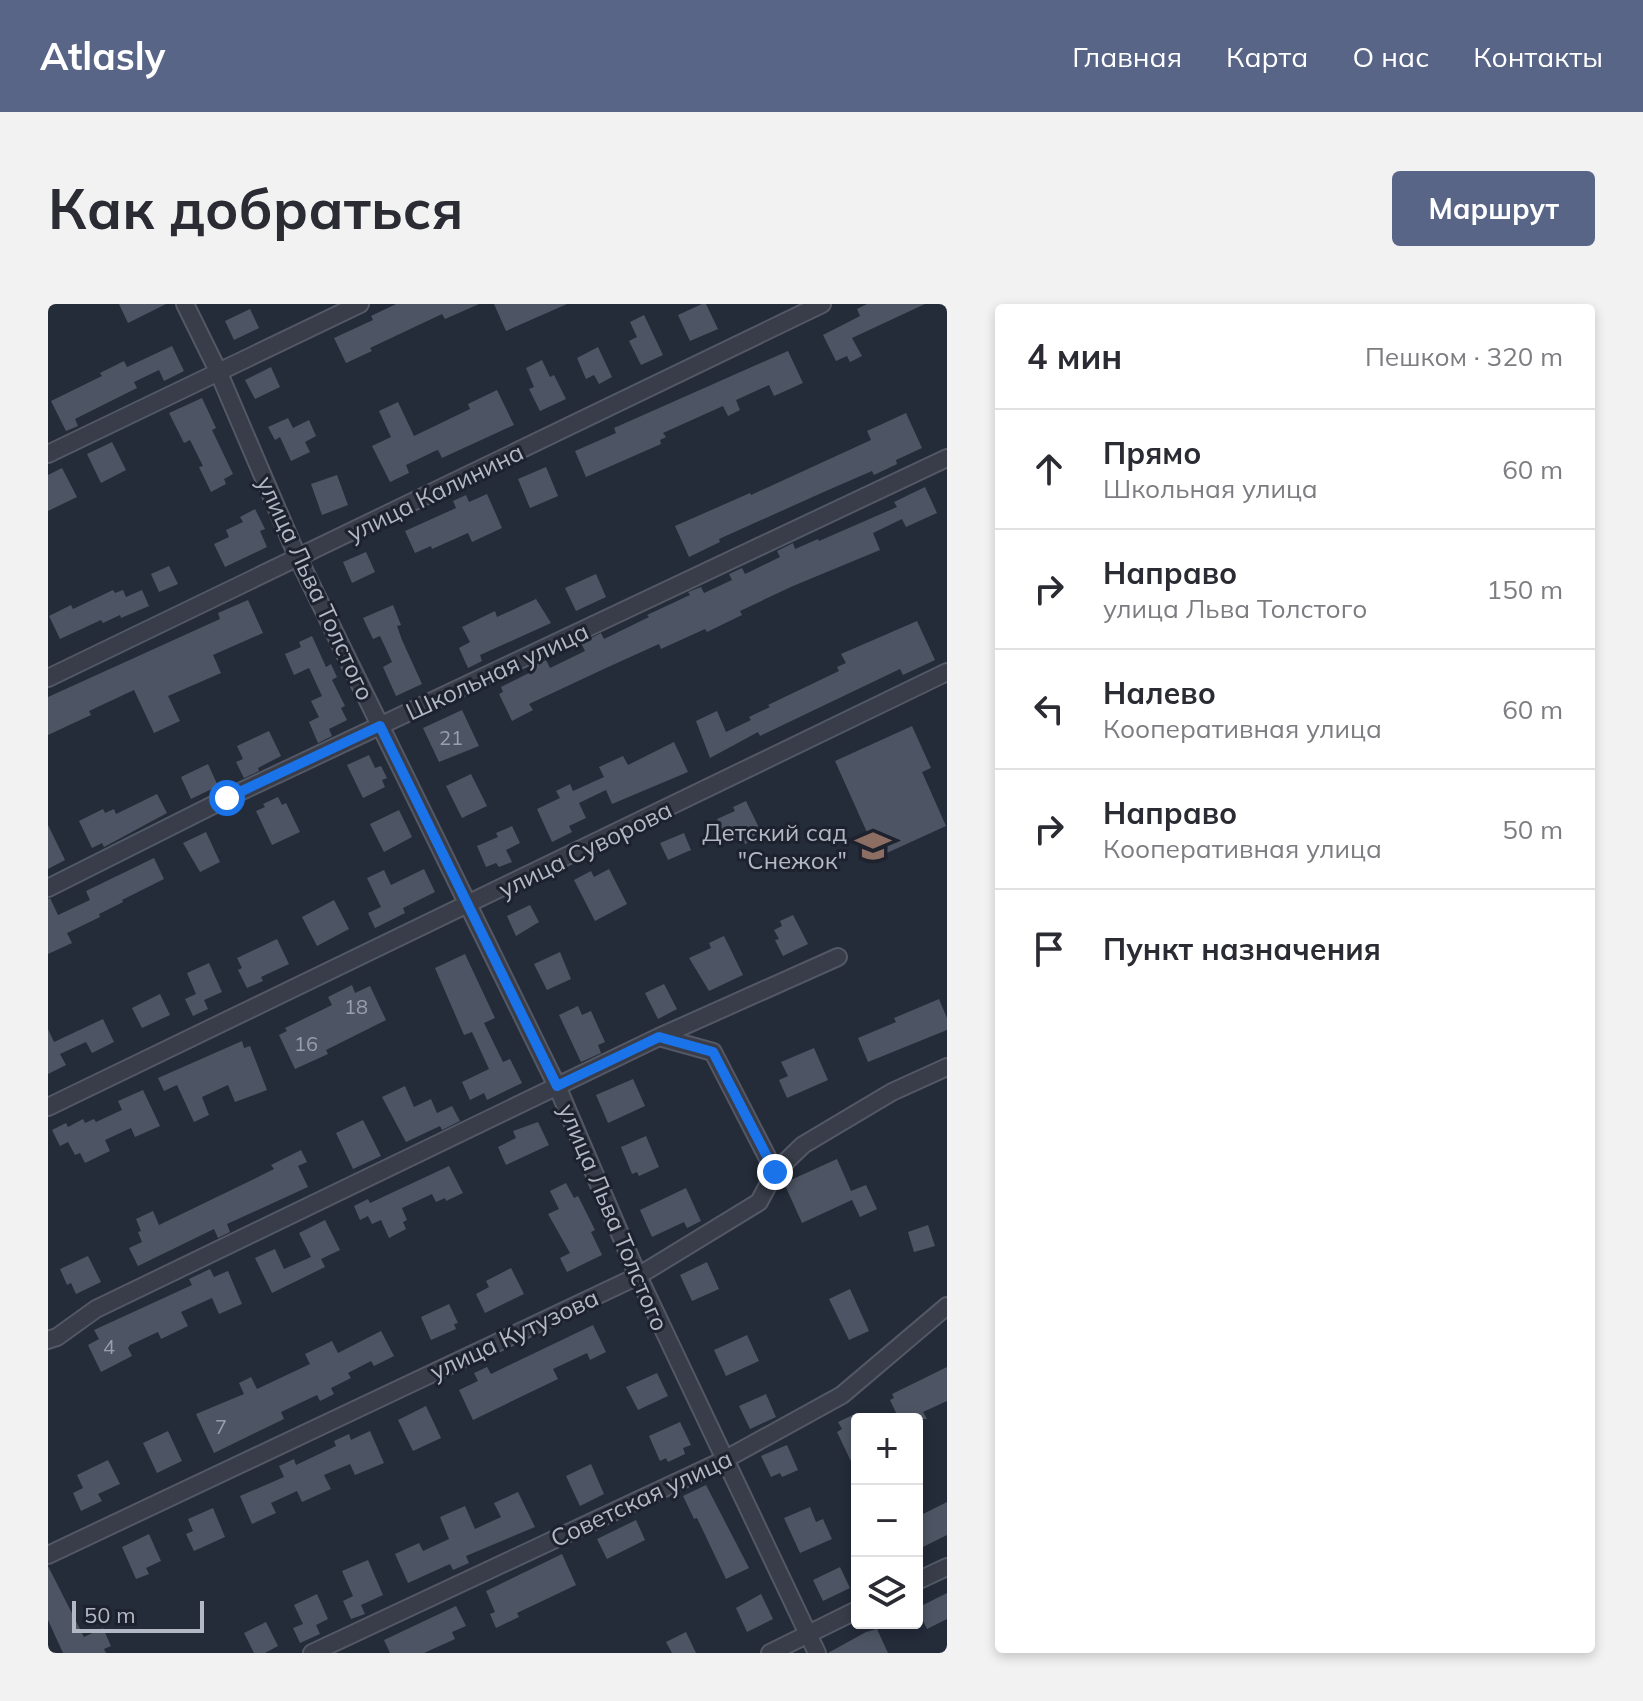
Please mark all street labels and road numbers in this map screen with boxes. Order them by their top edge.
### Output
street label: улица Калинина [342,436,528,548]
street label: улица Льва Толстого [251,471,381,705]
street label: Школьная улица [401,616,593,726]
street label: улица Суворова [493,794,677,904]
street label: улица Льва Толстого [553,1099,675,1335]
street label: улица Кутузова [425,1282,603,1386]
street label: Советская улица [546,1443,736,1553]

